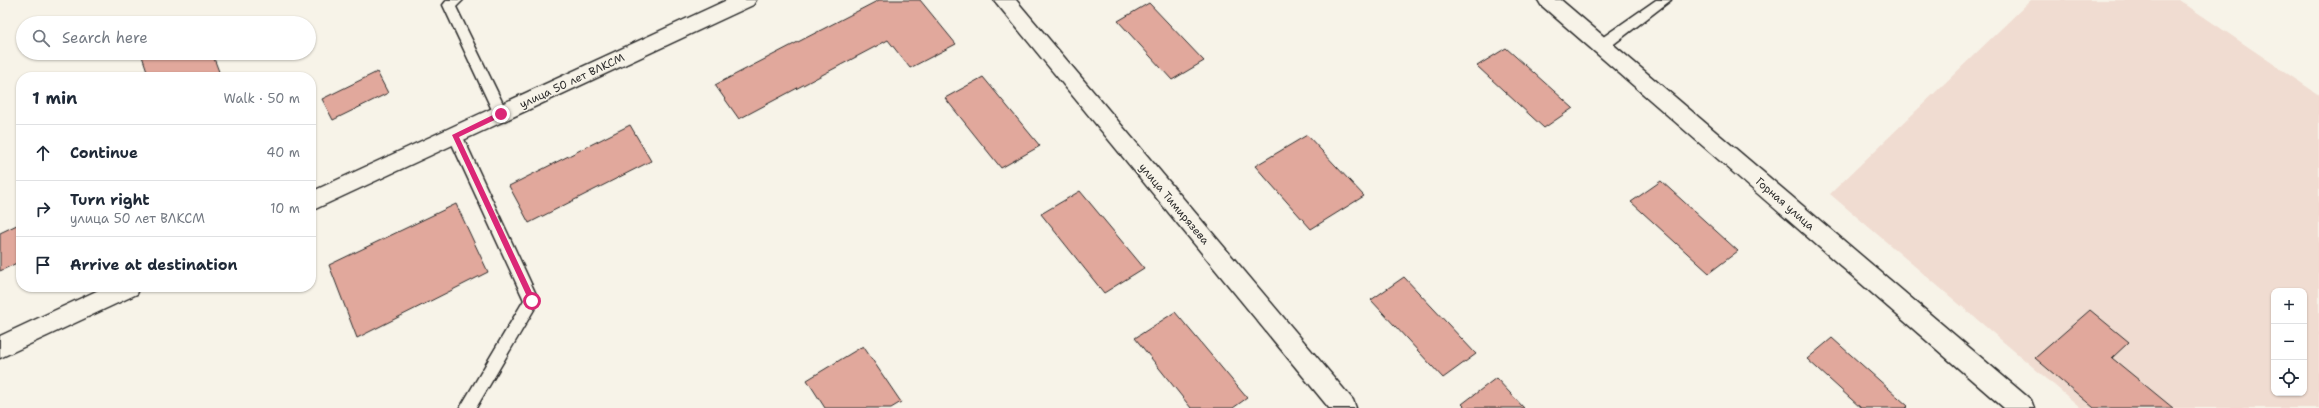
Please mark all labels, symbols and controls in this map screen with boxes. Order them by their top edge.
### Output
search box [16,16,316,60]
icon: search [30,27,52,49]
text: Search here [62,28,148,48]
street label: улица 50 лет ВЛКСМ [517,50,627,112]
text: 1 min [32,87,77,109]
text: Walk · 50 m [223,90,300,107]
route end [492,105,510,123]
icon: ahead [32,142,54,164]
text: Continue [70,143,138,163]
text: 40 m [266,144,300,161]
street label: улица Тимирязева [1135,160,1213,248]
street label: Горная улица [1752,174,1818,234]
text: Turn right [70,190,150,210]
icon: right [32,198,54,220]
text: 10 m [270,200,300,217]
text: улица 50 лет ВЛКСМ [70,210,205,227]
icon: arrive [32,254,54,276]
text: Arrive at destination [70,255,238,275]
map controls [2271,288,2307,396]
button: + [2271,288,2307,324]
route start [523,292,541,310]
button: − [2271,324,2307,360]
button: locate [2271,360,2307,396]

